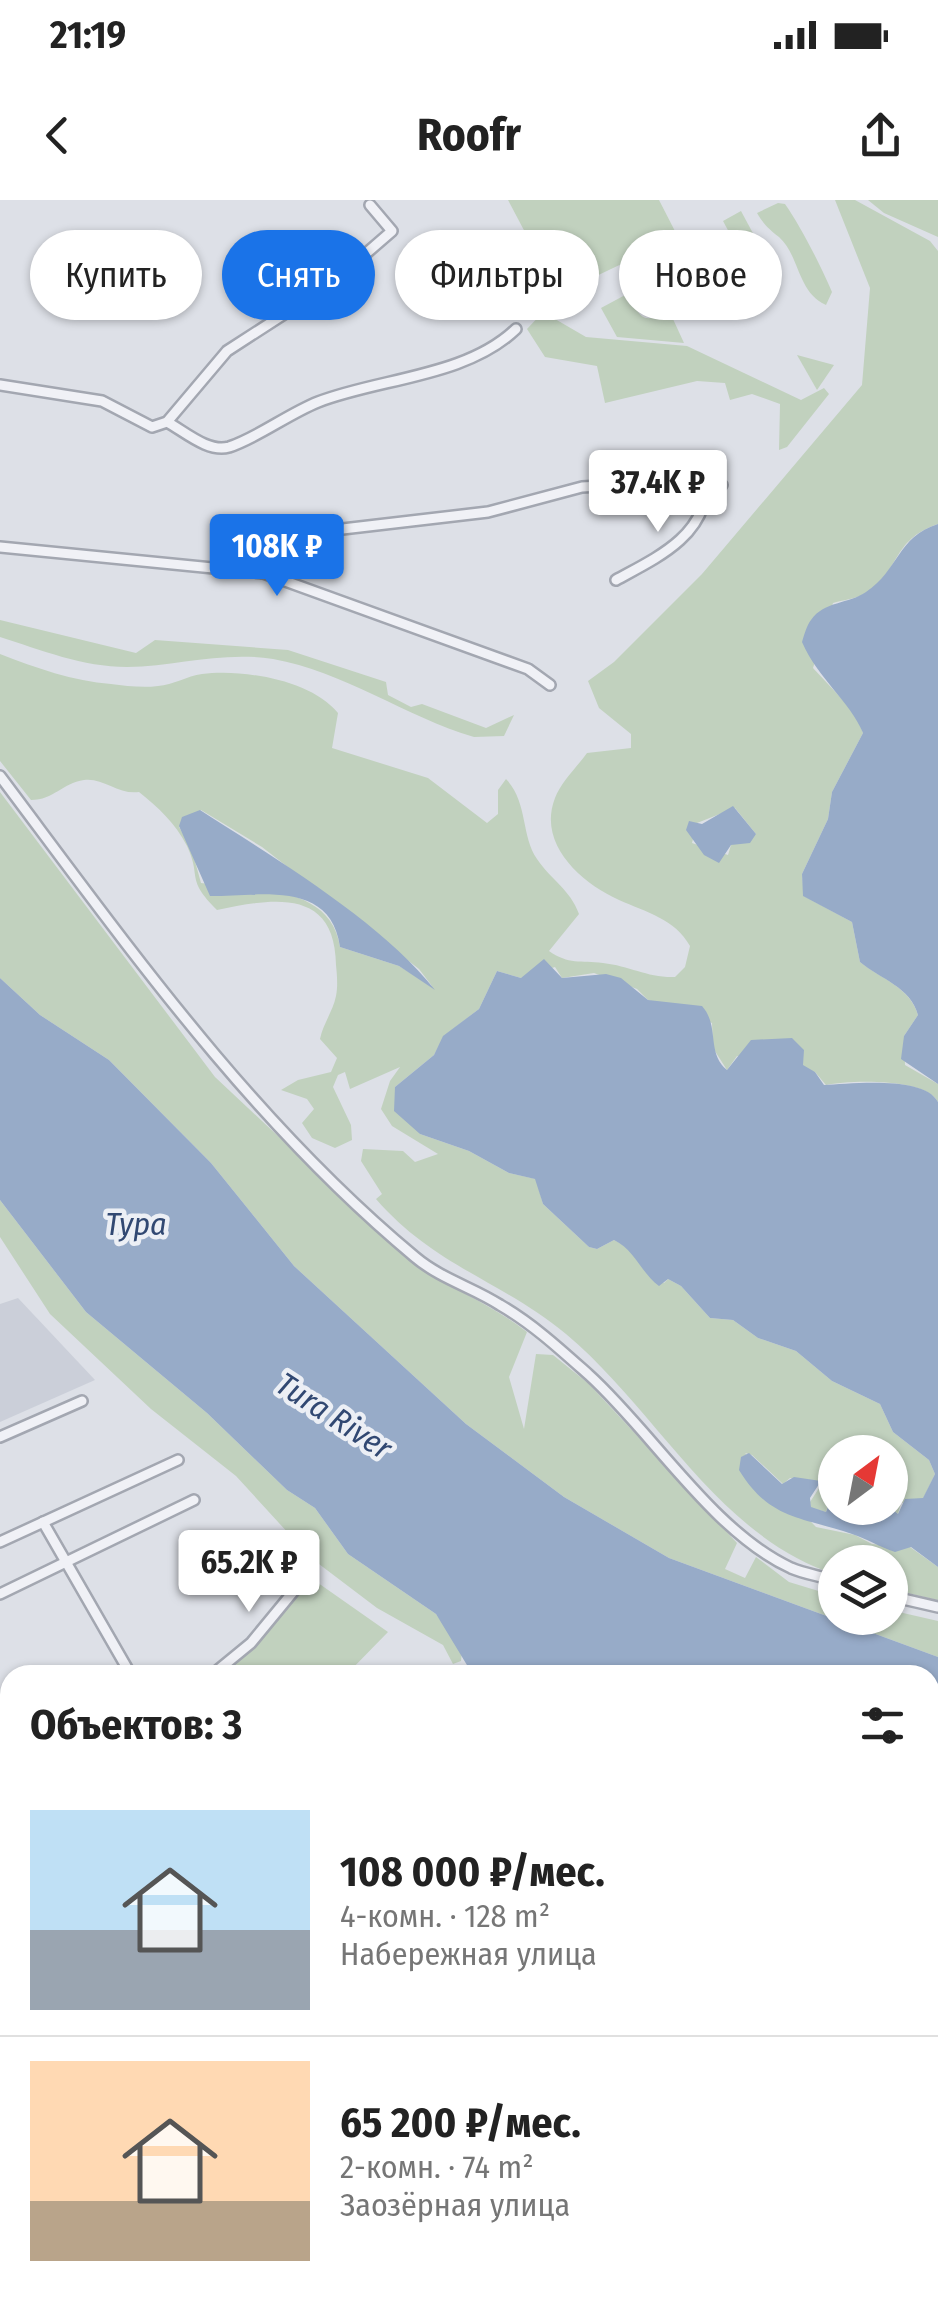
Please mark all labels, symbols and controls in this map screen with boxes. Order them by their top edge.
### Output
text: 21:19 [50,12,126,58]
icon: back [30,108,85,163]
text: Roofr [417,108,521,162]
icon: share [853,108,908,163]
chip: Купить [30,230,202,320]
chip: Снять [222,230,375,320]
chip: Фильтры [395,230,599,320]
chip: Новое [619,230,782,320]
pin: 37.4K ₽ [566,450,750,535]
text: 37.4K ₽ [611,463,705,501]
pin: 108K ₽ [196,514,358,599]
text: 108K ₽ [232,527,322,565]
water label: Тура [105,1205,167,1243]
water label: Tura River [269,1365,400,1468]
north arrow [818,1435,908,1525]
map controls [818,1435,908,1635]
pin: 65.2K ₽ [157,1530,341,1615]
text: 65.2K ₽ [201,1543,298,1581]
button: layers [818,1545,908,1635]
icon: filters [855,1698,910,1753]
text: Объектов: 3 [30,1700,242,1750]
text: 108 000 ₽/мес. [340,1847,605,1897]
icon: home [110,1850,230,1970]
text: 4-комн. · 128 m² [340,1897,550,1935]
text: Набережная улица [340,1935,597,1973]
text: 65 200 ₽/мес. [340,2098,581,2148]
icon: home [110,2101,230,2221]
text: 2-комн. · 74 m² [340,2148,534,2186]
text: Заозёрная улица [340,2186,570,2224]

